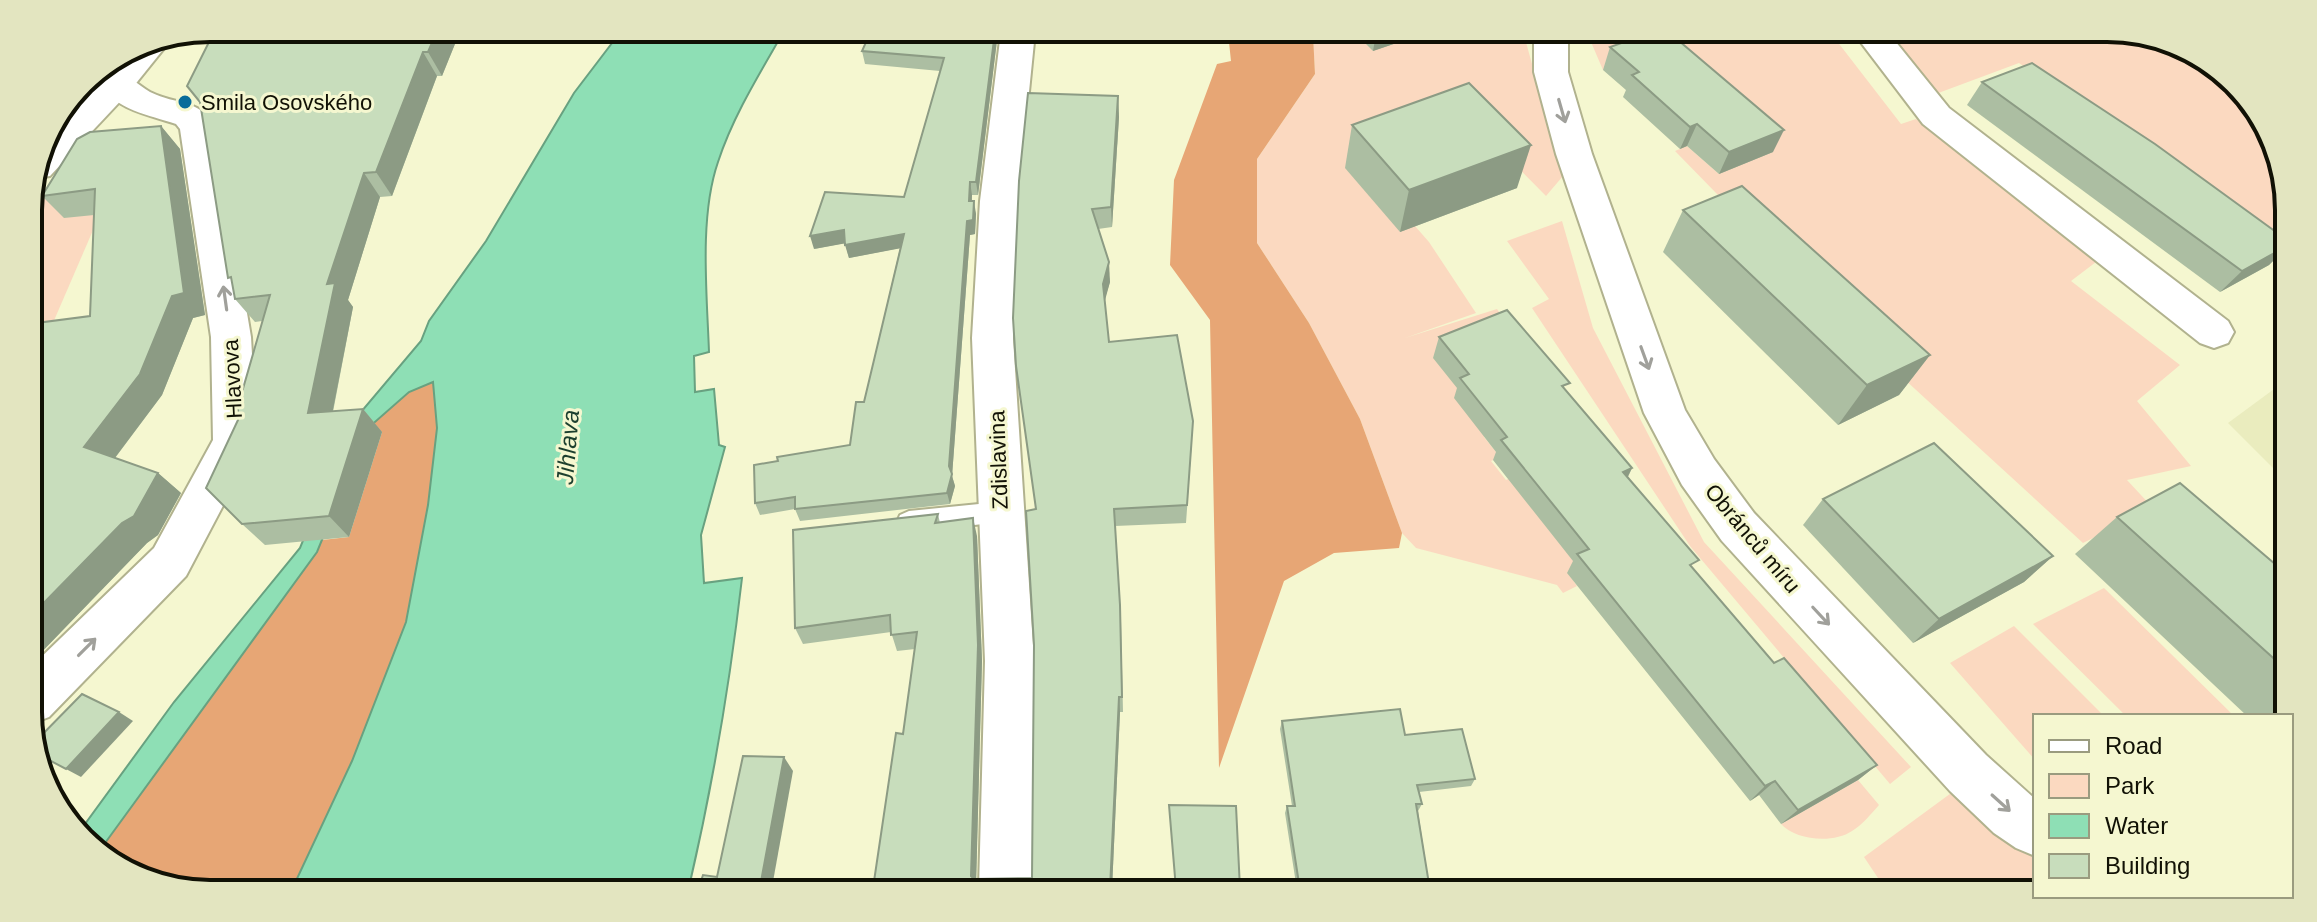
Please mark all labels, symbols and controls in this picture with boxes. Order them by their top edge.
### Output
place label: Smila Osovského [201,90,372,115]
marker: Smila Osovského [176,93,194,111]
one-way arrow [1555,98,1570,124]
one-way arrow [217,286,232,311]
street label: Hlavova [218,338,247,419]
one-way arrow [1639,345,1653,369]
water label: Jihlava [551,409,584,486]
street label: Zdislavina [984,409,1013,510]
street label: Obránců míru [1700,479,1805,598]
one-way arrow [1811,606,1830,626]
one-way arrow [77,638,96,657]
legend [2033,714,2293,898]
text: Road [2105,732,2162,759]
text: Park [2105,772,2155,799]
one-way arrow [1990,794,2010,812]
text: Water [2105,812,2168,839]
text: Building [2105,852,2190,879]

